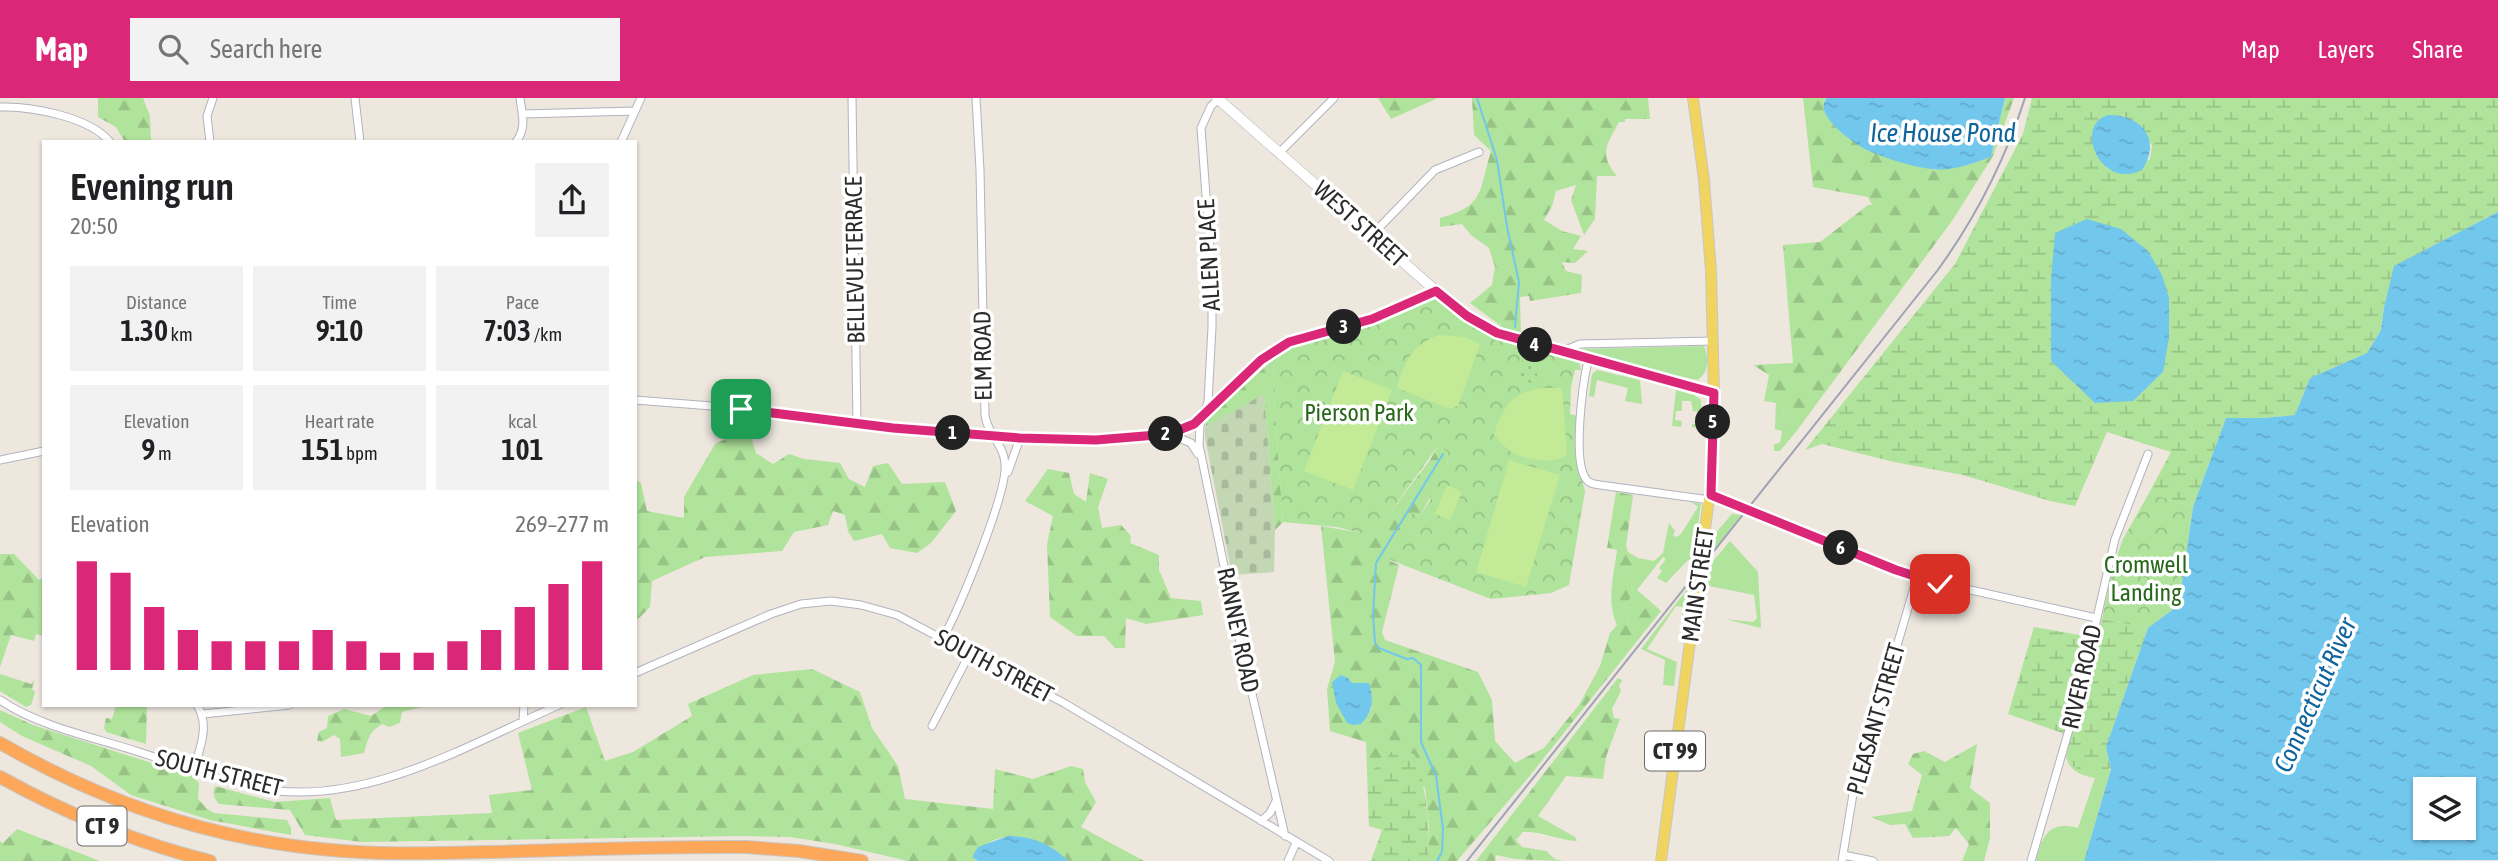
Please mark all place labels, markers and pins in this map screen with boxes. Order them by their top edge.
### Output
pin: 3 [1326,310,1362,344]
pin: 4 [1518,328,1552,362]
pin [711,379,771,439]
pin: 5 [1696,404,1730,440]
pin: 1 [936,416,970,450]
pin: 2 [1148,416,1184,452]
pin: 6 [1824,531,1858,566]
pin [1910,554,1970,614]

